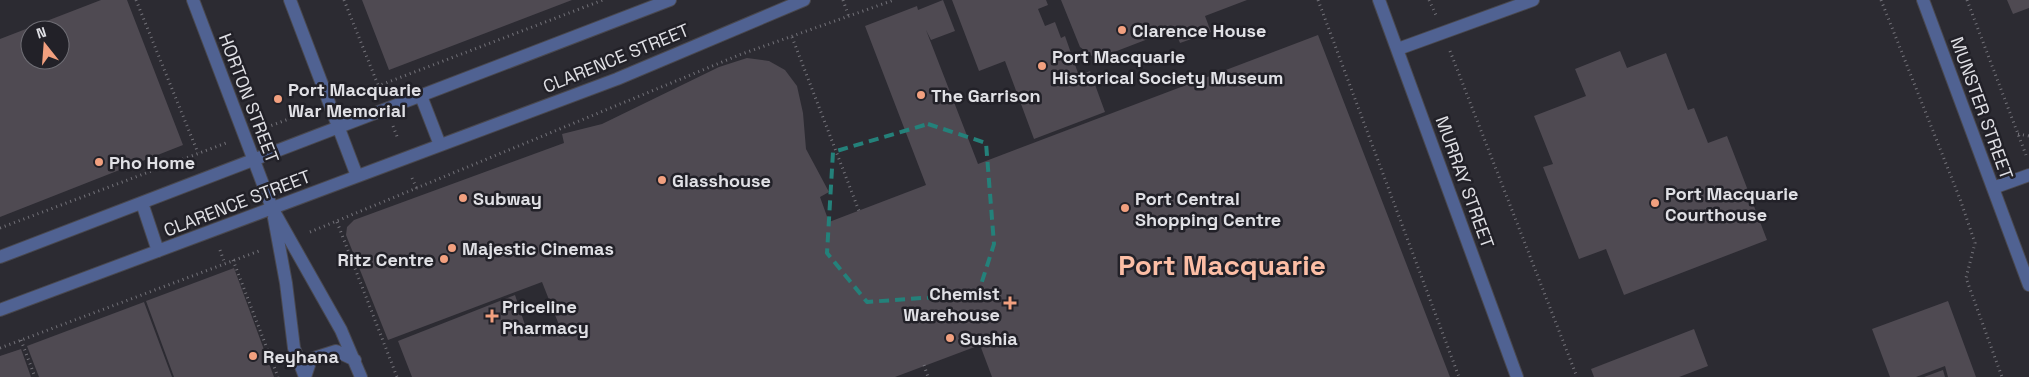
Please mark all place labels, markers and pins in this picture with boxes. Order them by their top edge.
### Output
place label: Clarence House [1132,19,1266,42]
marker: Clarence House [1116,24,1128,36]
place label: Port Macquarie Historical Society Museum [1052,45,1283,89]
marker: Port Macquarie Historical Society Museum [1036,60,1048,72]
place label: Port Macquarie War Memorial [288,78,422,122]
place label: The Garrison [931,84,1041,107]
marker: The Garrison [915,89,927,101]
marker: Port Macquarie War Memorial [272,93,284,105]
place label: Pho Home [109,151,195,174]
marker: Pho Home [93,156,105,168]
place label: Glasshouse [672,169,771,192]
marker: Glasshouse [656,174,668,186]
place label: Port Macquarie Courthouse [1665,182,1799,226]
place label: Subway [473,187,542,210]
place label: Port Central Shopping Centre [1135,187,1281,231]
marker: Subway [457,192,469,204]
marker: Port Macquarie Courthouse [1649,197,1661,209]
marker: Port Central Shopping Centre [1119,202,1131,214]
place label: Majestic Cinemas [462,237,614,260]
marker: Majestic Cinemas [446,242,458,254]
place label: Ritz Centre [338,248,434,271]
marker: Ritz Centre [438,253,450,265]
place label: Chemist Warehouse [903,282,1000,326]
place label: Priceline Pharmacy [502,295,589,339]
marker: Chemist Warehouse [1004,297,1016,309]
marker: Priceline Pharmacy [486,310,498,322]
place label: Sushia [960,327,1018,350]
marker: Sushia [944,332,956,344]
place label: Reyhana [263,345,339,368]
marker: Reyhana [247,350,259,362]

